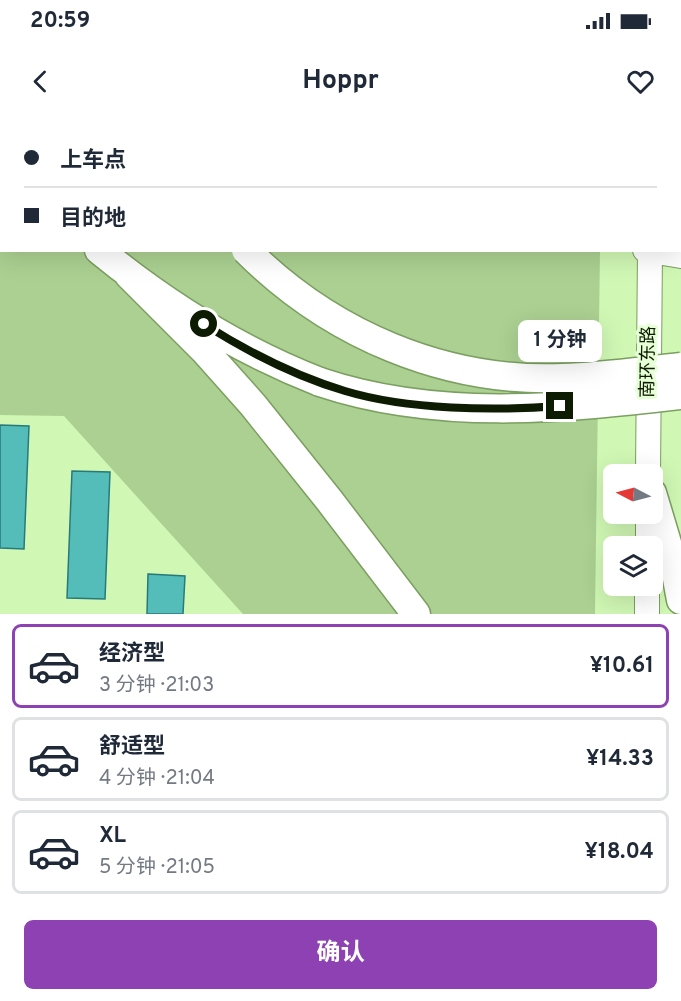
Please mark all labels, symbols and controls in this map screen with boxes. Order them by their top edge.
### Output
text: 20:59 [30,8,90,35]
text: Hoppr [302,64,379,98]
icon: back [24,65,57,98]
icon: heart [624,65,657,98]
text: 上车点 [60,148,126,175]
text: 目的地 [60,206,126,233]
route start [190,310,217,337]
callout: 1 分钟 [518,319,602,361]
street label: 南环东路 [637,326,661,398]
text: 1 分钟 [534,328,587,354]
route end [546,392,573,419]
north arrow [603,464,663,524]
map controls [603,464,663,596]
button: layers [603,536,663,596]
icon: car [27,639,81,693]
text: 经济型 [99,641,165,668]
text: ¥10.61 [590,653,654,680]
text: 3 分钟 · 21:03 [99,673,214,699]
icon: car [27,732,81,786]
text: 舒适型 [99,734,165,761]
text: ¥14.33 [586,746,654,773]
text: 4 分钟 · 21:04 [99,766,215,792]
text: XL [99,823,126,850]
icon: car [27,825,81,879]
text: ¥18.04 [585,839,654,866]
text: 5 分钟 · 21:05 [99,855,215,881]
button: 确认 [24,920,657,989]

